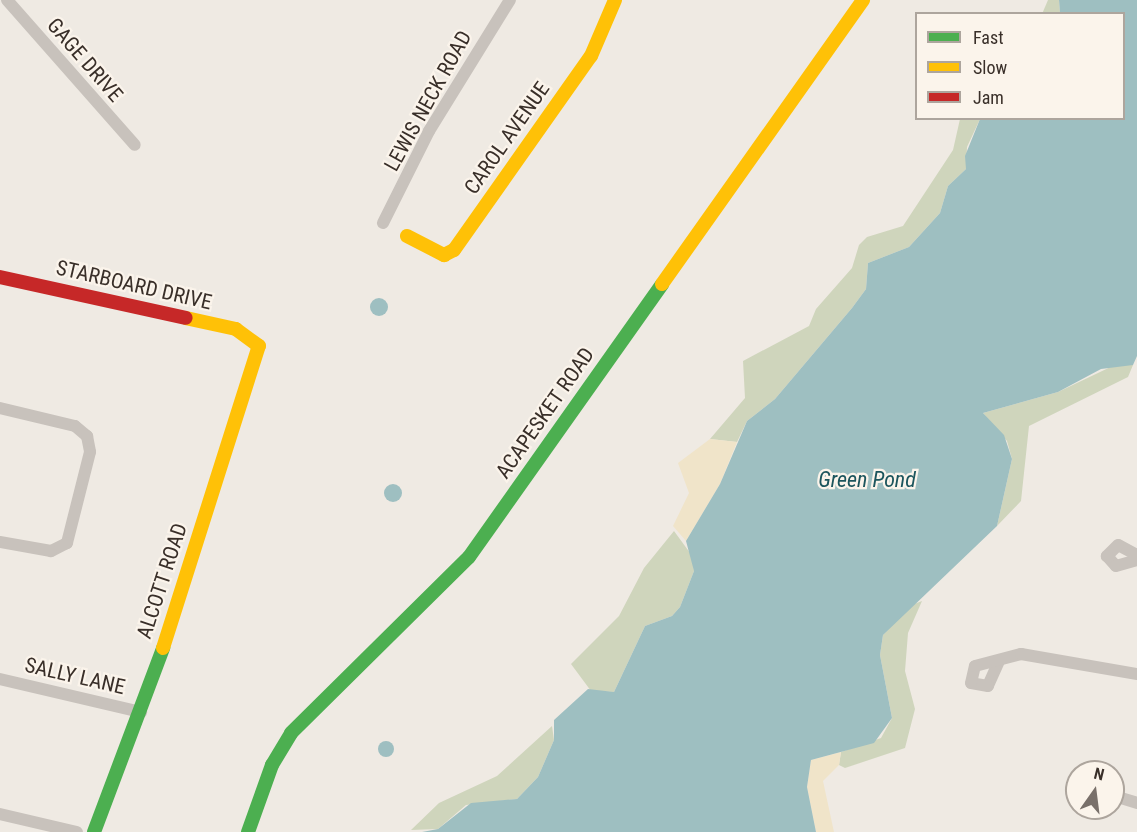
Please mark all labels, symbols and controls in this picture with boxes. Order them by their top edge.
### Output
legend [915,12,1125,120]
street label: GAGE DRIVE [42,13,128,107]
street label: LEWIS NECK ROAD [379,26,477,176]
text: Fast [973,27,1004,48]
text: Slow [973,57,1007,78]
street label: CAROL AVENUE [459,77,555,199]
text: Jam [973,87,1004,108]
street label: STARBOARD DRIVE [54,255,214,315]
street label: ACAPESKET ROAD [490,343,600,483]
water label: Green Pond [818,467,916,493]
street label: ALCOTT ROAD [131,520,193,642]
street label: SALLY LANE [22,652,128,700]
north arrow [1065,760,1125,820]
text: N [1092,764,1106,784]

